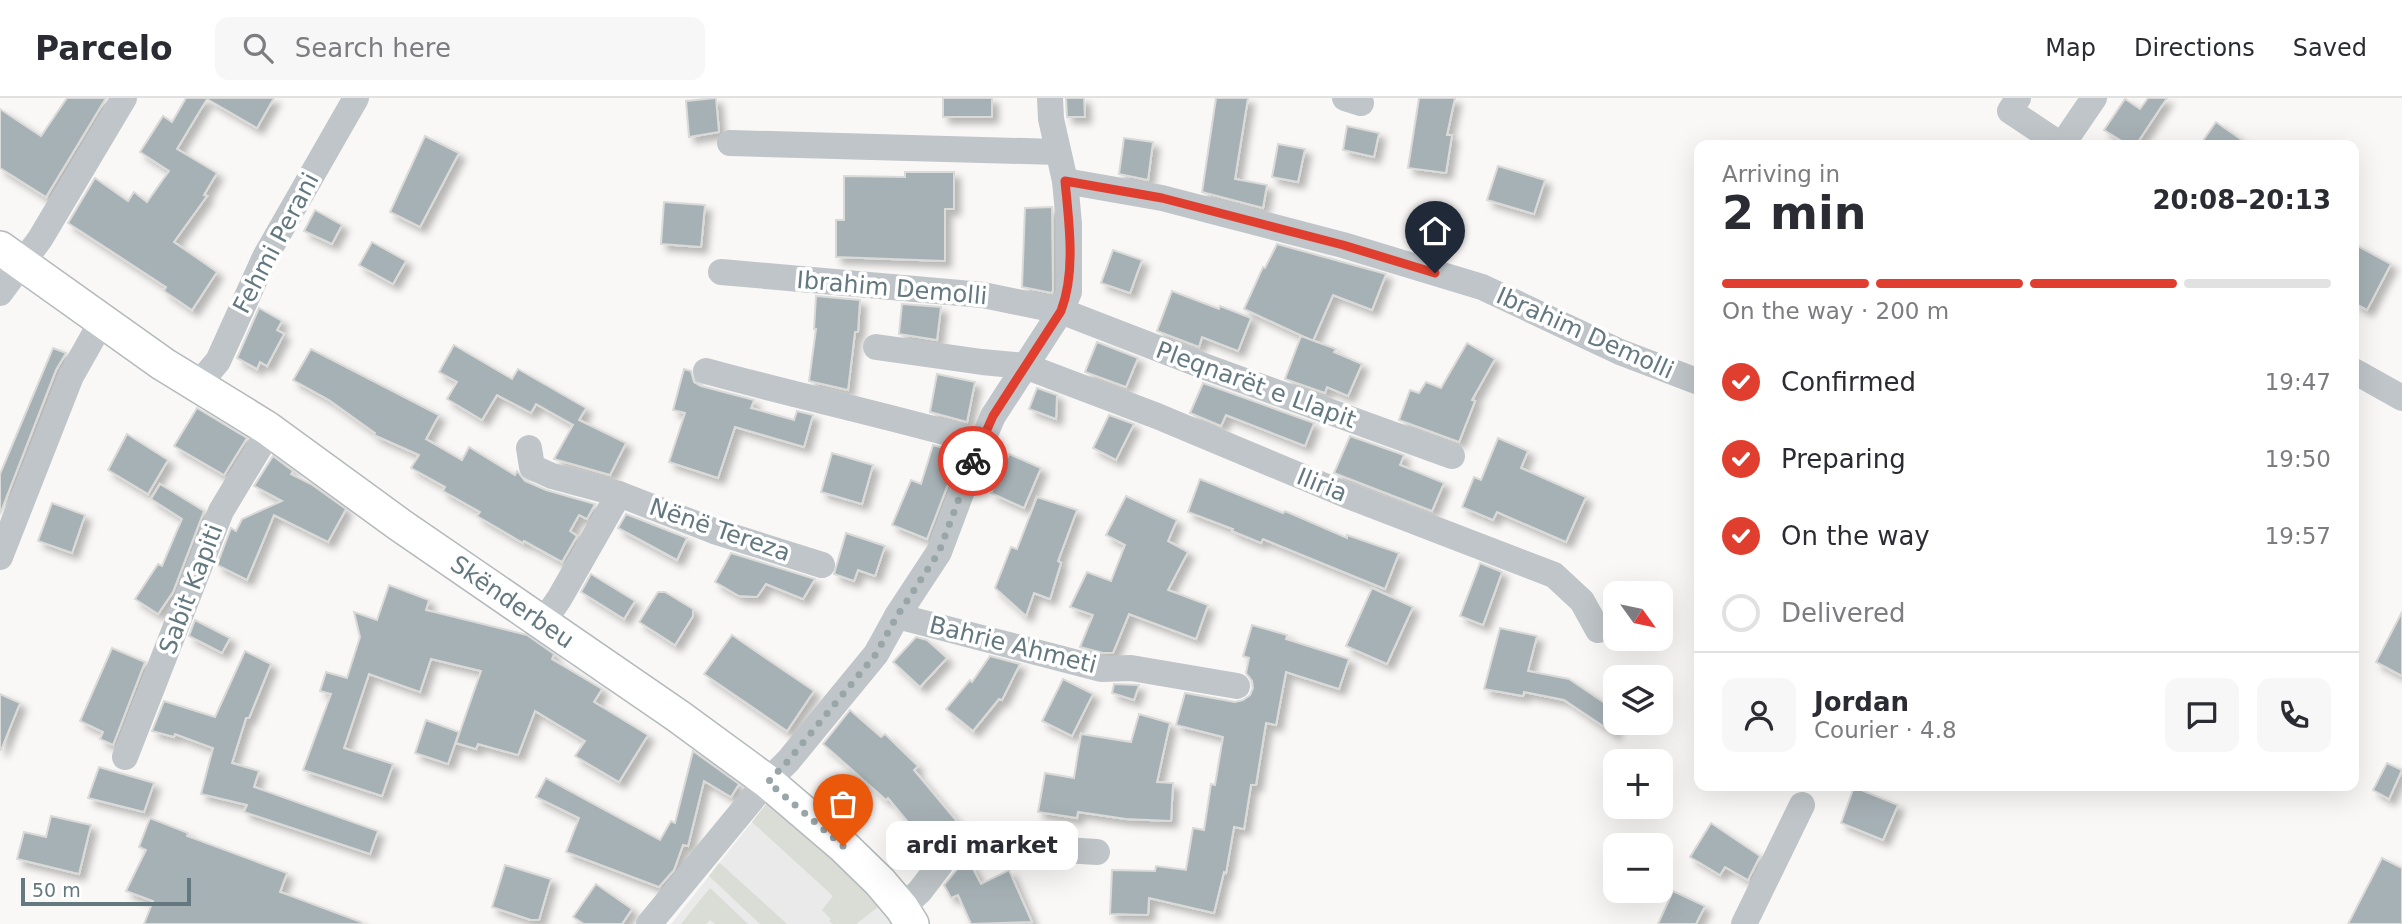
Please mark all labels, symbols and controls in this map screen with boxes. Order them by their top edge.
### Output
search box [215,17,705,80]
text: Parcelo [35,29,173,68]
icon: search [239,29,277,67]
text: Search here [295,33,451,63]
text: Map [2045,34,2096,62]
text: Directions [2134,34,2255,62]
text: Saved [2293,34,2367,62]
text: Arriving in [1722,161,1840,187]
street label: Fehmi Perani [227,168,325,318]
text: 20:08–20:13 [2152,185,2331,215]
text: 2 min [1722,186,1866,240]
pin [1405,201,1465,273]
icon: home [1416,212,1454,250]
street label: Ibrahim Demolli [796,266,988,310]
street label: Ibrahim Demolli [1492,281,1678,385]
text: On the way · 200 m [1722,298,1949,324]
street label: Pleqnarët e Llapit [1152,336,1360,434]
icon: check [1722,363,1760,401]
text: Confirmed [1781,367,1916,397]
text: 19:47 [2265,369,2331,395]
courier [938,426,1008,496]
icon: check [1722,440,1760,478]
icon: bike [954,442,992,480]
text: Preparing [1781,444,1906,474]
text: 19:50 [2265,446,2331,472]
street label: Iliria [1293,462,1351,508]
street label: Nënë Tereza [646,493,794,567]
icon: check [1722,517,1760,555]
street label: Sabit Kapiti [153,520,229,658]
text: On the way [1781,521,1930,551]
text: 19:57 [2265,523,2331,549]
street label: Skënderbeu [445,550,579,654]
north arrow [1603,581,1673,651]
map controls [1603,581,1673,903]
text: Delivered [1781,598,1905,628]
street label: Bahrie Ahmeti [927,611,1099,679]
button: layers [1603,665,1673,735]
button: person [1722,678,1796,752]
button: chat [2165,678,2239,752]
button: phone [2257,678,2331,752]
text: Jordan [1814,687,1909,717]
text: Courier · 4.8 [1814,717,1957,743]
button: + [1603,749,1673,819]
pin [813,774,873,846]
icon: bag [824,785,862,823]
callout: ardi market [885,822,1078,870]
text: ardi market [906,832,1058,858]
button: − [1603,833,1673,903]
scale bar [21,875,191,907]
text: 50 m [32,879,81,901]

